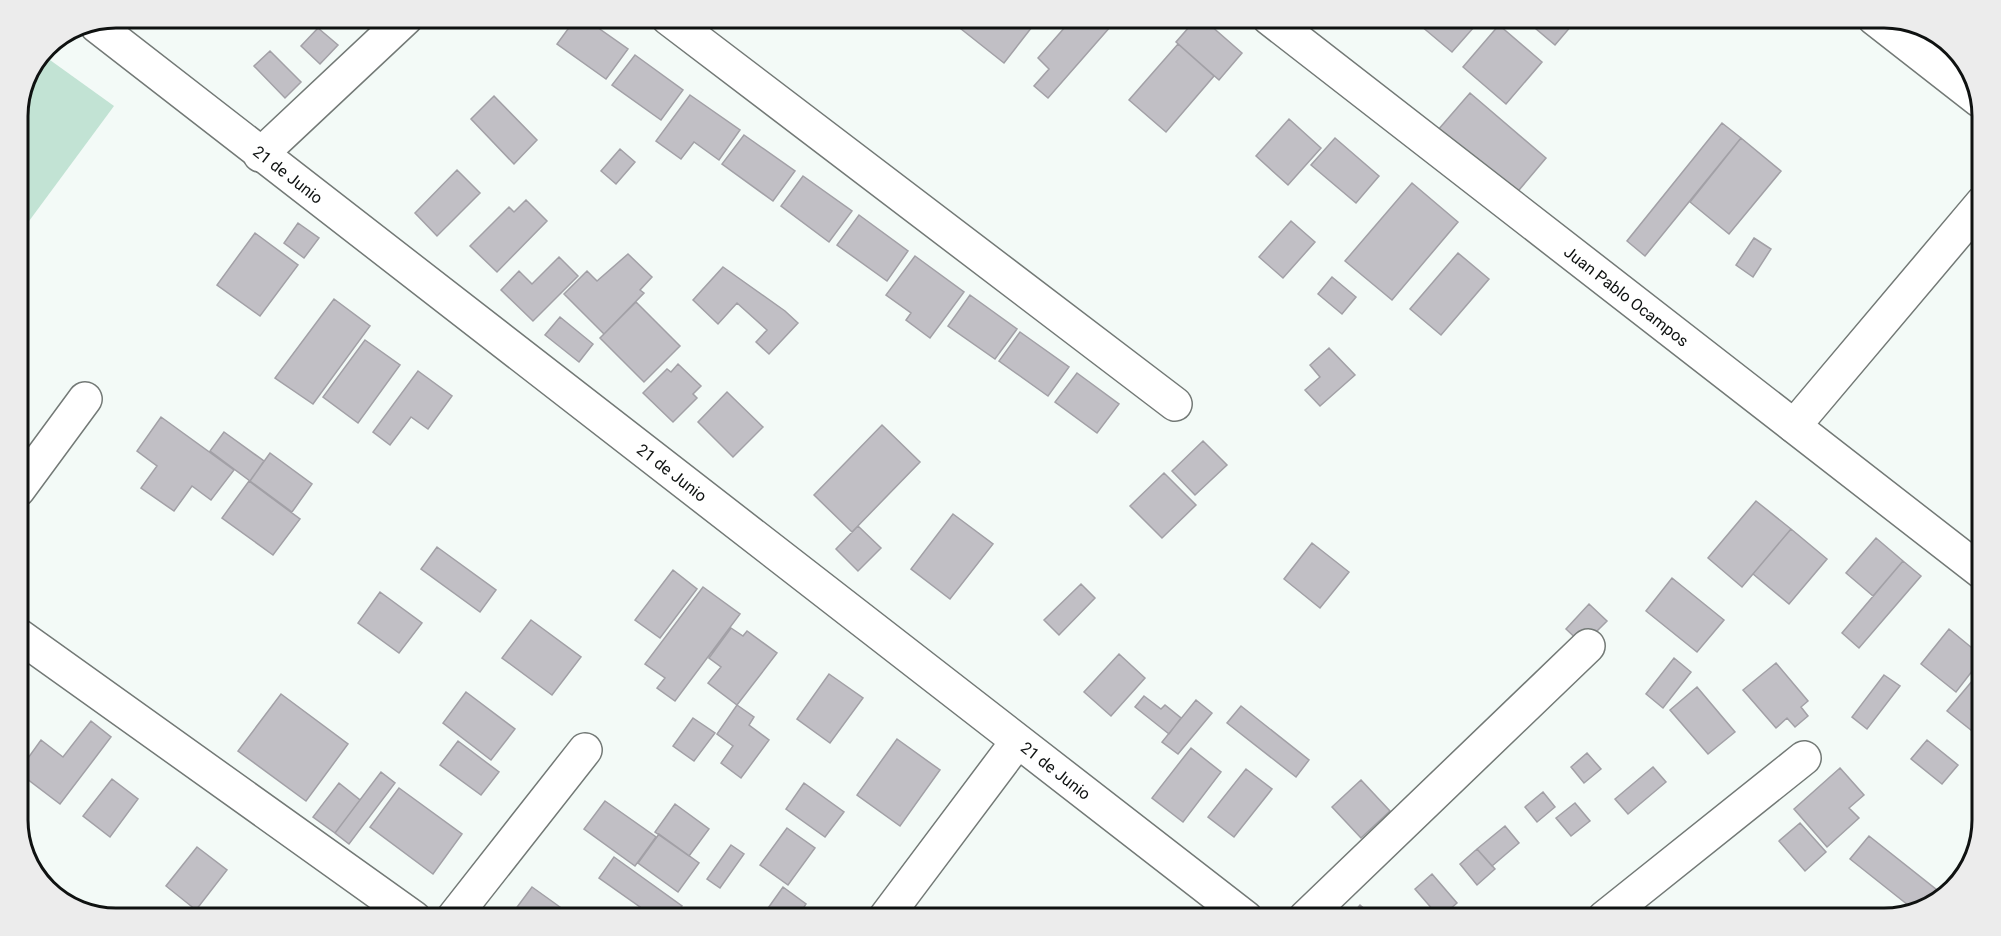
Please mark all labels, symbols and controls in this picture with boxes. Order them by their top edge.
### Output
street label: 21 de Junio [250,141,327,207]
street label: Juan Pablo Ocampos [1561,242,1693,350]
street label: 21 de Junio [633,439,711,505]
street label: 21 de Junio [1017,738,1095,803]

